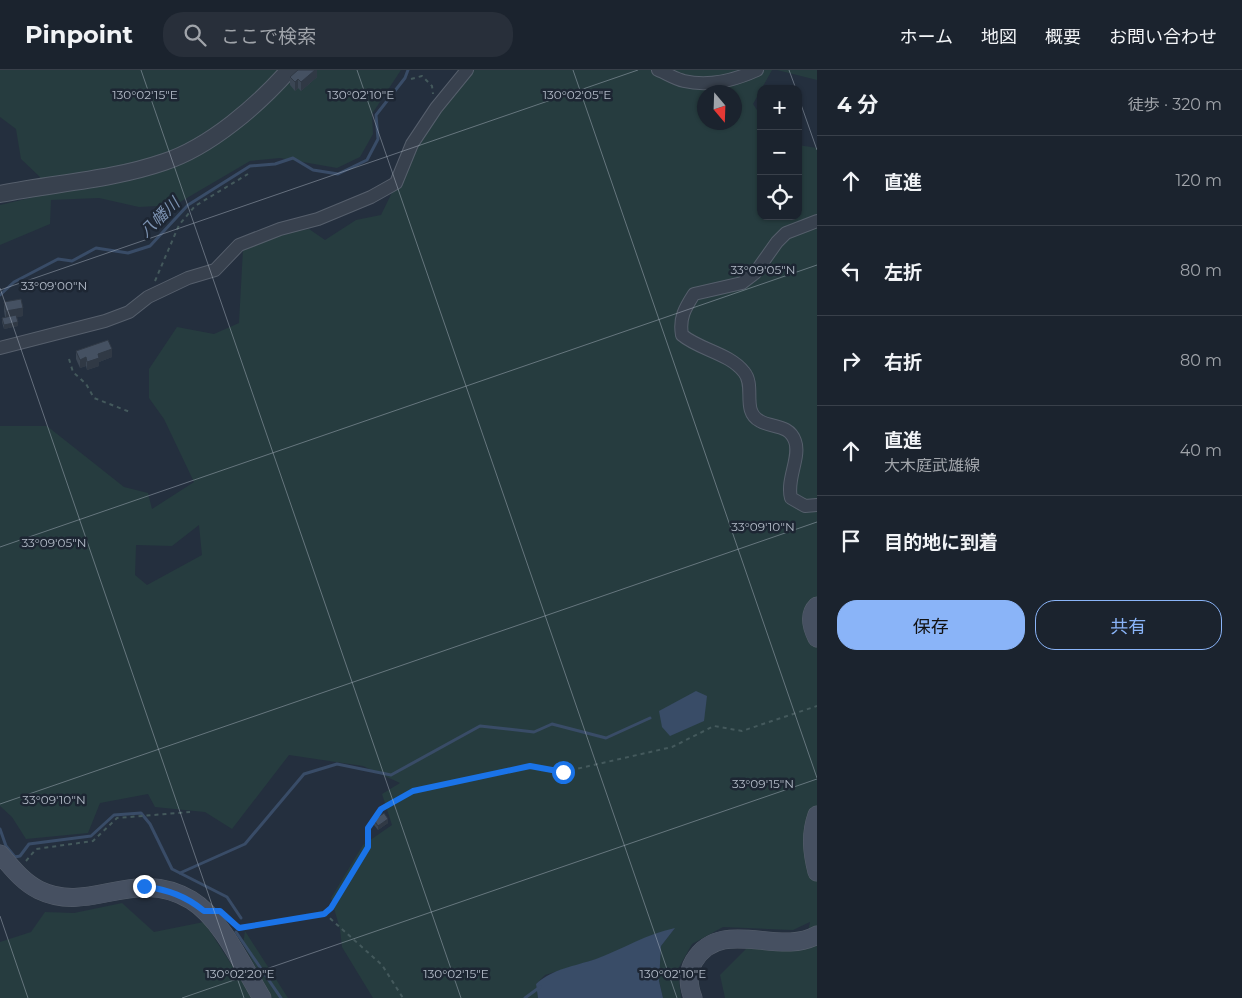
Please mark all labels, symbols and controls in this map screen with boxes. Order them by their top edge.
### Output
search box [163,12,513,57]
text: Pinpoint [25,20,133,49]
icon: search [181,21,209,49]
text: ここで検索 [221,25,316,48]
text: ホーム [900,26,953,48]
text: 地図 [981,26,1017,48]
text: 概要 [1045,26,1081,48]
text: お問い合わせ [1109,26,1217,48]
north arrow [697,85,742,130]
map controls [757,85,802,220]
button: + [757,85,802,130]
text: 130°02'15"E [112,87,178,102]
text: 130°02'10"E [328,87,394,102]
text: 130°02'05"E [543,87,611,102]
text: 4 分 [837,92,878,117]
text: 徒歩 · 320 m [1128,95,1222,114]
button: − [757,130,802,175]
icon: ahead [837,167,865,195]
text: 直進 [884,171,922,194]
text: 120 m [1175,171,1222,190]
button: locate [757,175,802,220]
water label: 八幡川 [135,192,185,241]
icon: left [837,257,865,285]
text: 左折 [884,261,922,284]
text: 80 m [1180,261,1222,280]
text: 33°09'05"N [730,262,796,277]
text: 33°09'00"N [21,278,87,293]
icon: right [837,347,865,375]
text: 右折 [884,351,922,374]
text: 80 m [1180,351,1222,370]
text: 直進 [884,429,922,452]
icon: ahead [837,437,865,465]
text: 40 m [1180,441,1222,460]
text: 大木庭武雄線 [884,456,980,475]
text: 33°09'10"N [731,519,795,534]
icon: arrive [837,527,865,555]
text: 目的地に到着 [884,531,998,554]
text: 33°09'05"N [21,535,87,550]
button: 保存 [837,600,1025,650]
button: 共有 [1035,600,1222,650]
route start [552,761,575,784]
text: 33°09'15"N [732,776,794,791]
text: 33°09'10"N [22,792,86,807]
route end [133,875,156,898]
text: 130°02'20"E [206,966,274,981]
text: 130°02'15"E [423,966,489,981]
text: 130°02'10"E [640,966,706,981]

